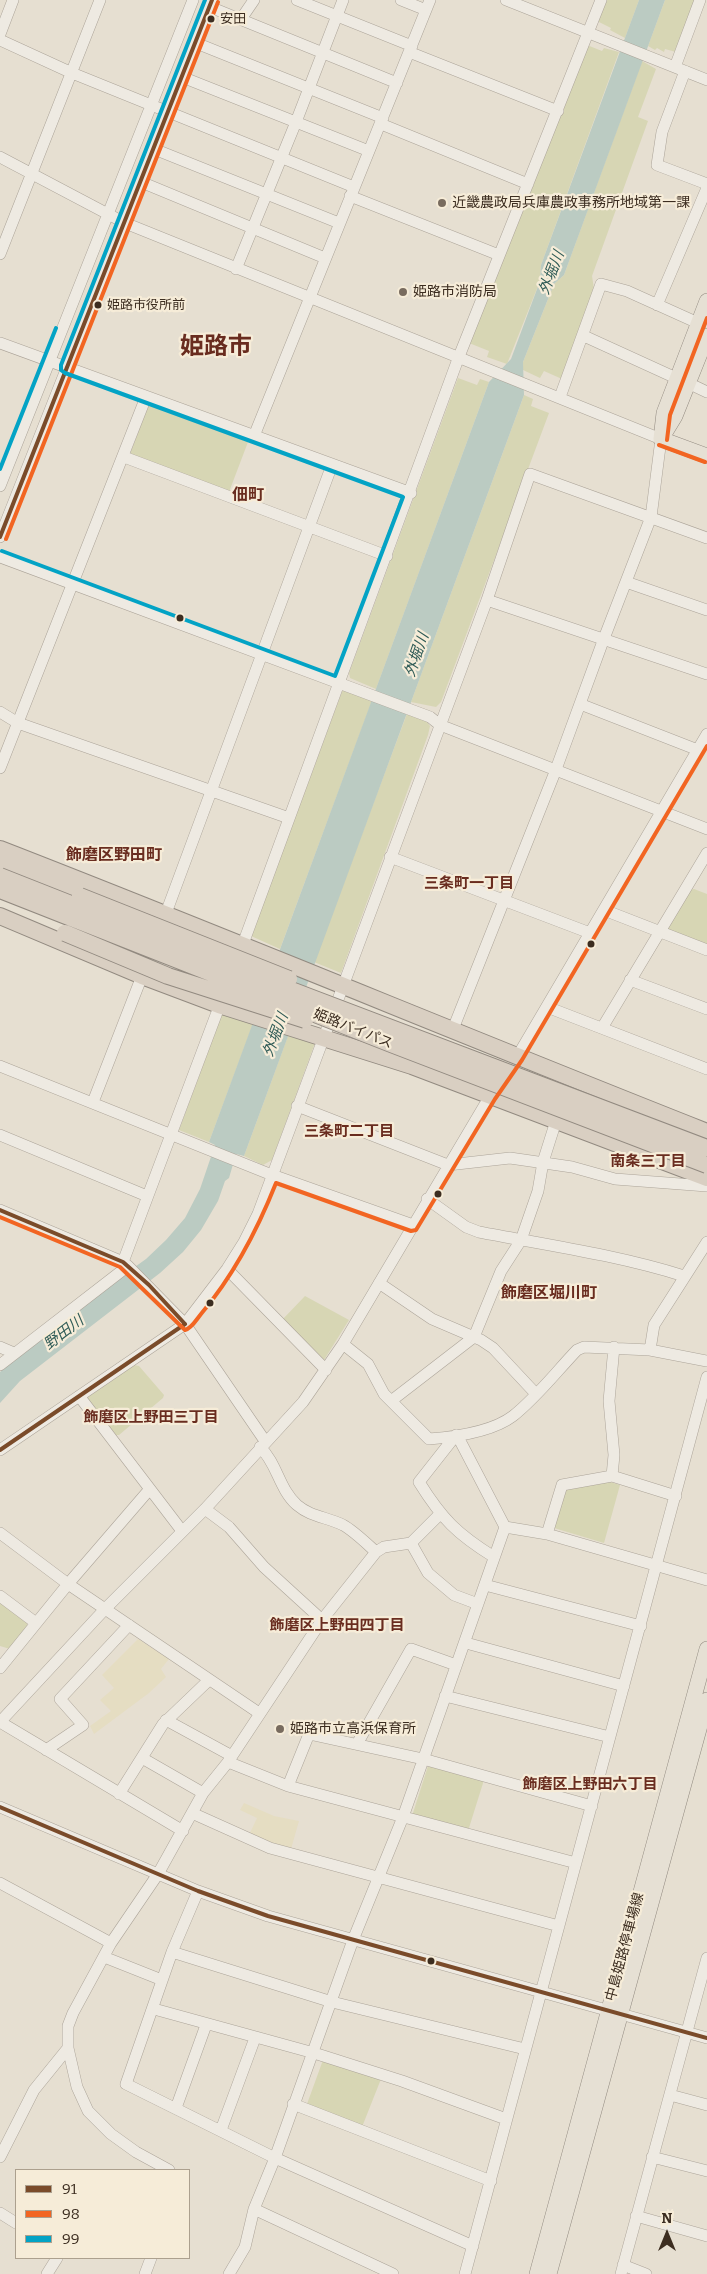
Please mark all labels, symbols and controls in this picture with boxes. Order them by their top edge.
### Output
place label: 安田 [220,11,246,27]
marker: 安田 [206,14,216,24]
place label: 近畿農政局兵庫農政事務所地域第一課 [452,195,690,211]
marker: 近畿農政局兵庫農政事務所地域第一課 [436,197,448,209]
water label: 外堀川 [536,249,568,297]
place label: 姫路市消防局 [413,284,497,300]
marker: 姫路市消防局 [397,286,409,298]
place label: 姫路市役所前 [107,297,185,313]
marker: 姫路市役所前 [93,300,103,310]
district label: 姫路市 [180,333,252,361]
district label: 佃町 [232,486,264,506]
unlabelled marker [175,613,185,623]
water label: 外堀川 [401,631,433,679]
district label: 飾磨区野田町 [66,846,162,866]
district label: 三条町一丁目 [424,875,514,893]
unlabelled marker [586,939,596,949]
street label: 姫路バイパス [311,1005,395,1053]
water label: 外堀川 [260,1011,292,1059]
district label: 三条町二丁目 [304,1123,394,1141]
district label: 南条三丁目 [611,1153,685,1171]
unlabelled marker [433,1189,443,1199]
district label: 飾磨区堀川町 [501,1284,597,1304]
unlabelled marker [205,1298,215,1308]
water label: 野田川 [41,1312,87,1354]
district label: 飾磨区上野田三丁目 [84,1409,218,1427]
district label: 飾磨区上野田四丁目 [270,1617,404,1635]
place label: 姫路市立高浜保育所 [290,1721,416,1737]
marker: 姫路市立高浜保育所 [274,1723,286,1735]
district label: 飾磨区上野田六丁目 [523,1776,657,1794]
street label: 中島姫路停車場線 [602,1891,648,2003]
unlabelled marker [426,1956,436,1966]
legend [15,2169,190,2259]
text: 91 [62,2180,77,2198]
text: 98 [62,2205,80,2223]
north arrow [642,2209,692,2259]
text: N [662,2210,672,2227]
text: 99 [62,2230,80,2248]

